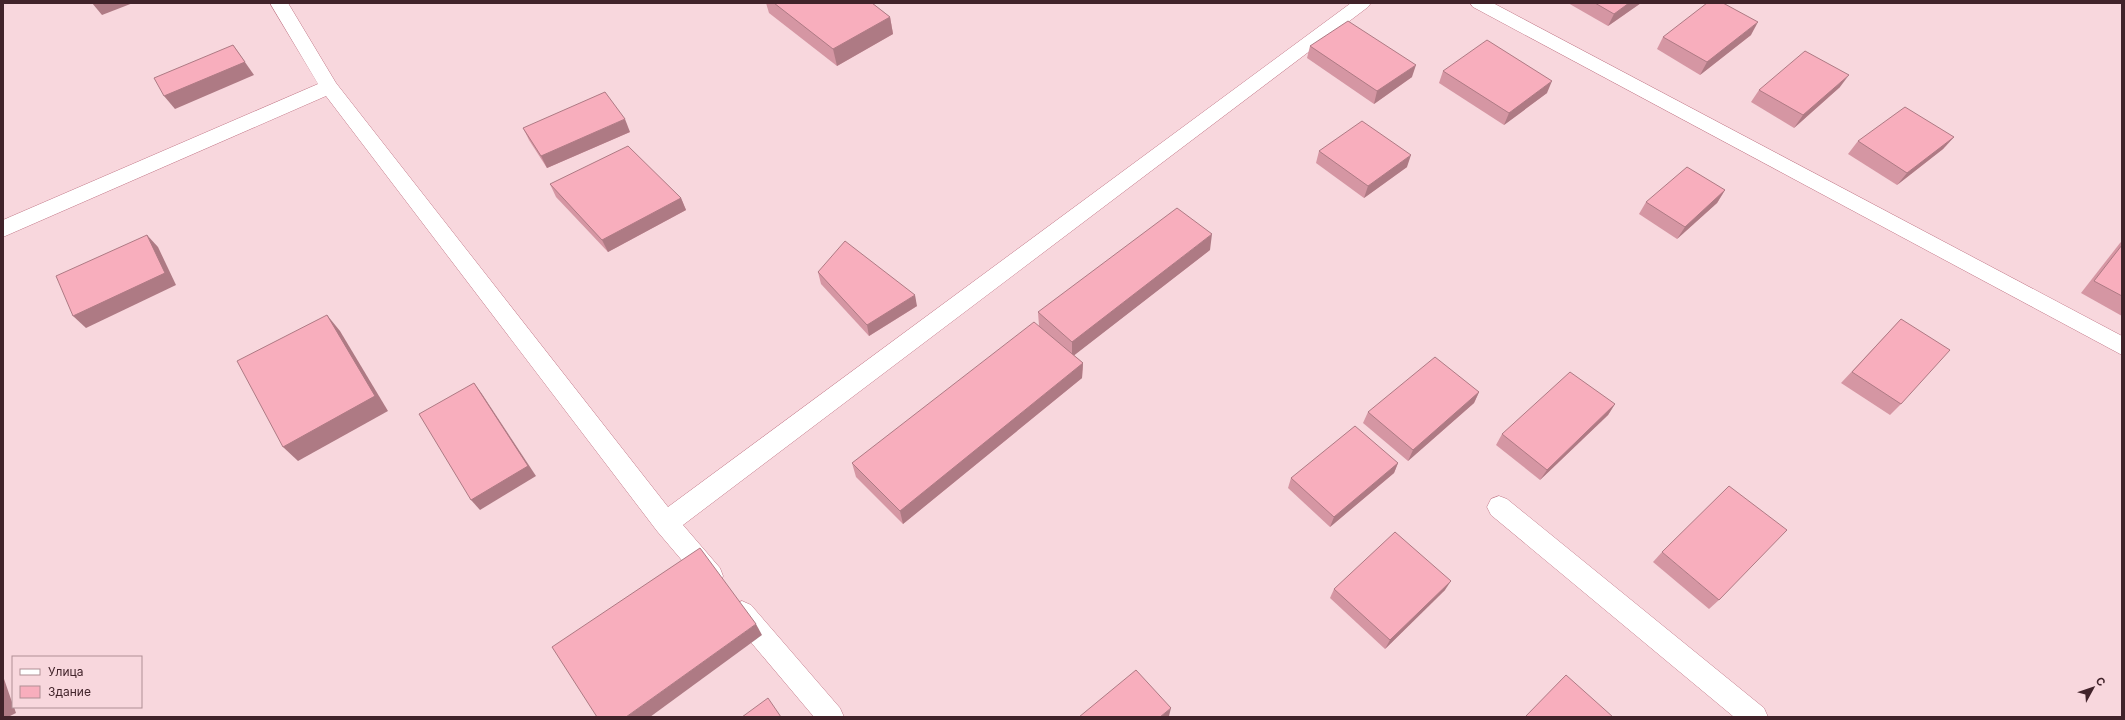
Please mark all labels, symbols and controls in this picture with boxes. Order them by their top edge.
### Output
legend [12,656,142,708]
text: Улица [48,664,83,679]
north arrow [2073,668,2113,708]
text: С [2093,674,2109,689]
text: Здание [48,684,91,699]

